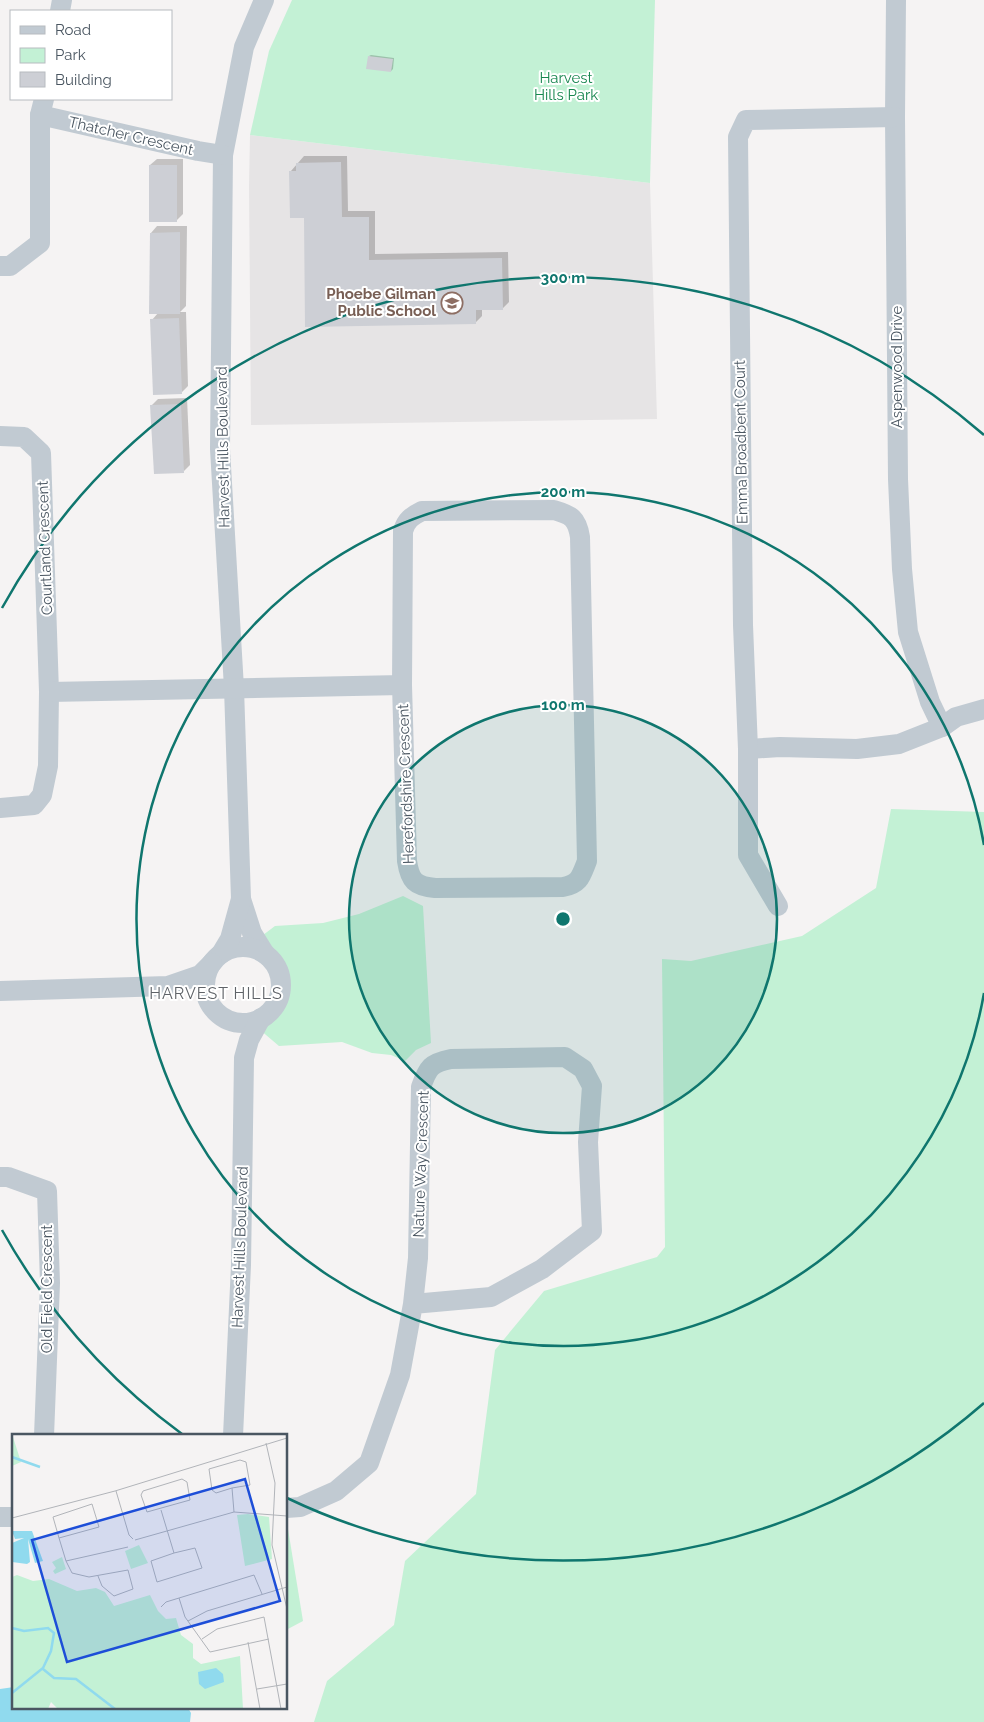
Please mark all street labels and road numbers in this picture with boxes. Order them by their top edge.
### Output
street label: Thatcher Crescent [67,113,195,159]
street label: Aspenwood Drive [888,305,906,428]
street label: Emma Broadbent Court [731,360,751,524]
street label: Harvest Hills Boulevard [213,366,233,528]
street label: Courtland Crescent [34,480,56,616]
street label: Herefordshire Crescent [394,704,418,864]
street label: Nature Way Crescent [409,1090,433,1238]
street label: Harvest Hills Boulevard [228,1166,252,1328]
street label: Old Field Crescent [38,1225,56,1353]

